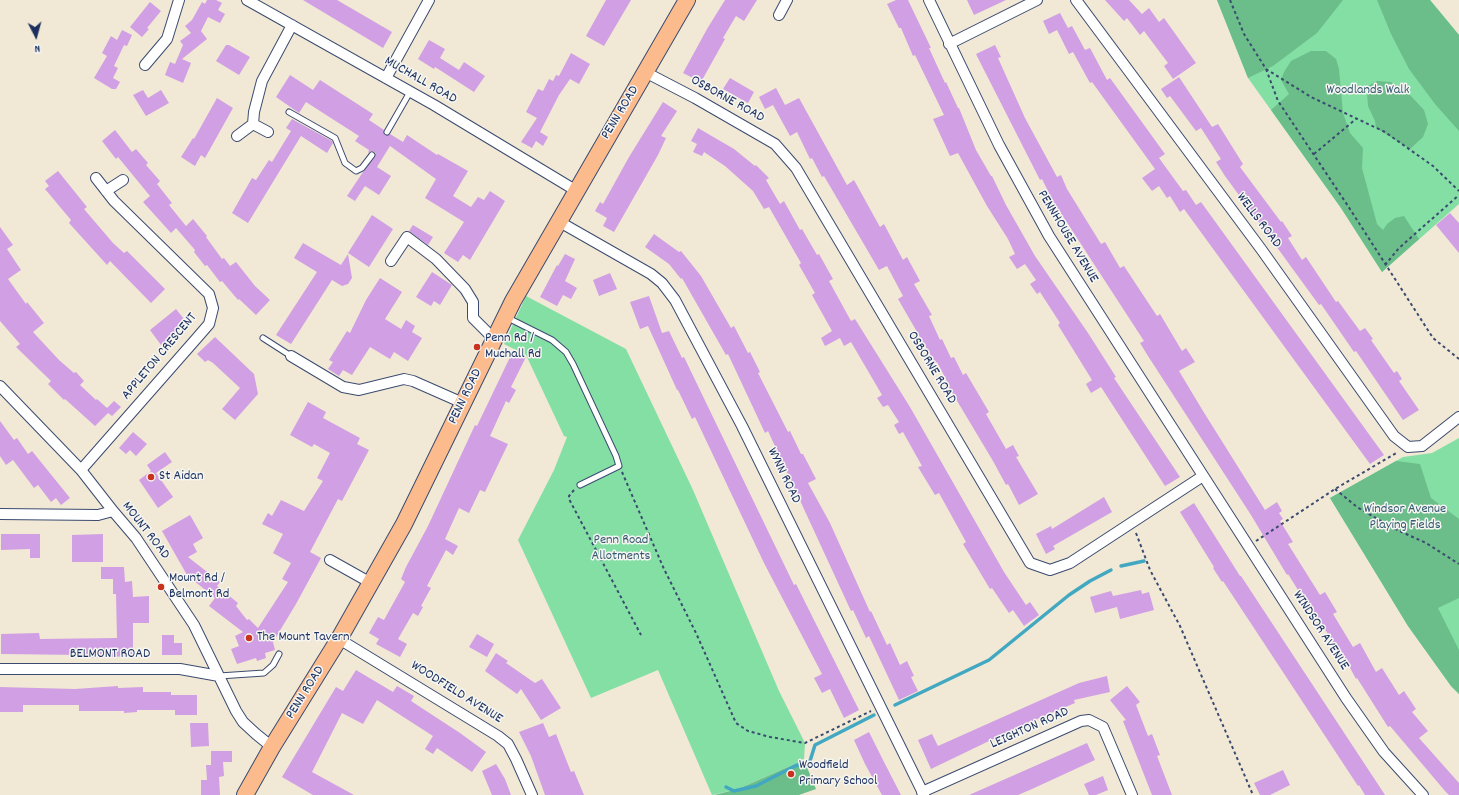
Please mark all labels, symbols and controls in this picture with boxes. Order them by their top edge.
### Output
north arrow [16,16,56,56]
text: N [34,40,41,56]
street label: MUCHALL ROAD [381,53,459,109]
street label: OSBORNE ROAD [687,73,767,127]
street label: PENN ROAD [598,83,644,143]
park label: Woodlands Walk [1327,83,1409,99]
street label: PENNHOUSE AVENUE [1033,188,1101,286]
street label: WELLS ROAD [1232,190,1284,252]
street label: APPLETON CRESCENT [119,310,201,404]
street label: OSBORNE ROAD [903,329,959,407]
place label: Penn Rd / Muchall Rd [485,331,541,364]
marker: Penn Rd / Muchall Rd [472,342,482,352]
street label: PENN ROAD [445,367,487,427]
street label: WYNN ROAD [762,445,804,507]
place label: St Aidan [159,469,203,485]
marker: St Aidan [146,472,156,482]
street label: MOUNT ROAD [117,499,173,563]
park label: Windsor Avenue Playing Fields [1364,502,1446,534]
park label: Penn Road Allotments [591,533,651,566]
place label: Mount Rd / Belmont Rd [169,571,229,604]
marker: Mount Rd / Belmont Rd [156,582,166,592]
street label: WINDSOR AVENUE [1288,588,1352,674]
place label: The Mount Tavern [257,630,350,646]
marker: The Mount Tavern [244,633,254,643]
street label: BELMONT ROAD [70,647,150,663]
street label: WOODFIELD AVENUE [407,658,505,728]
street label: PENN ROAD [283,663,329,723]
street label: LEIGHTON ROAD [988,704,1072,754]
place label: Woodfield Primary School [799,758,877,790]
marker: Woodfield Primary School [786,769,796,779]

